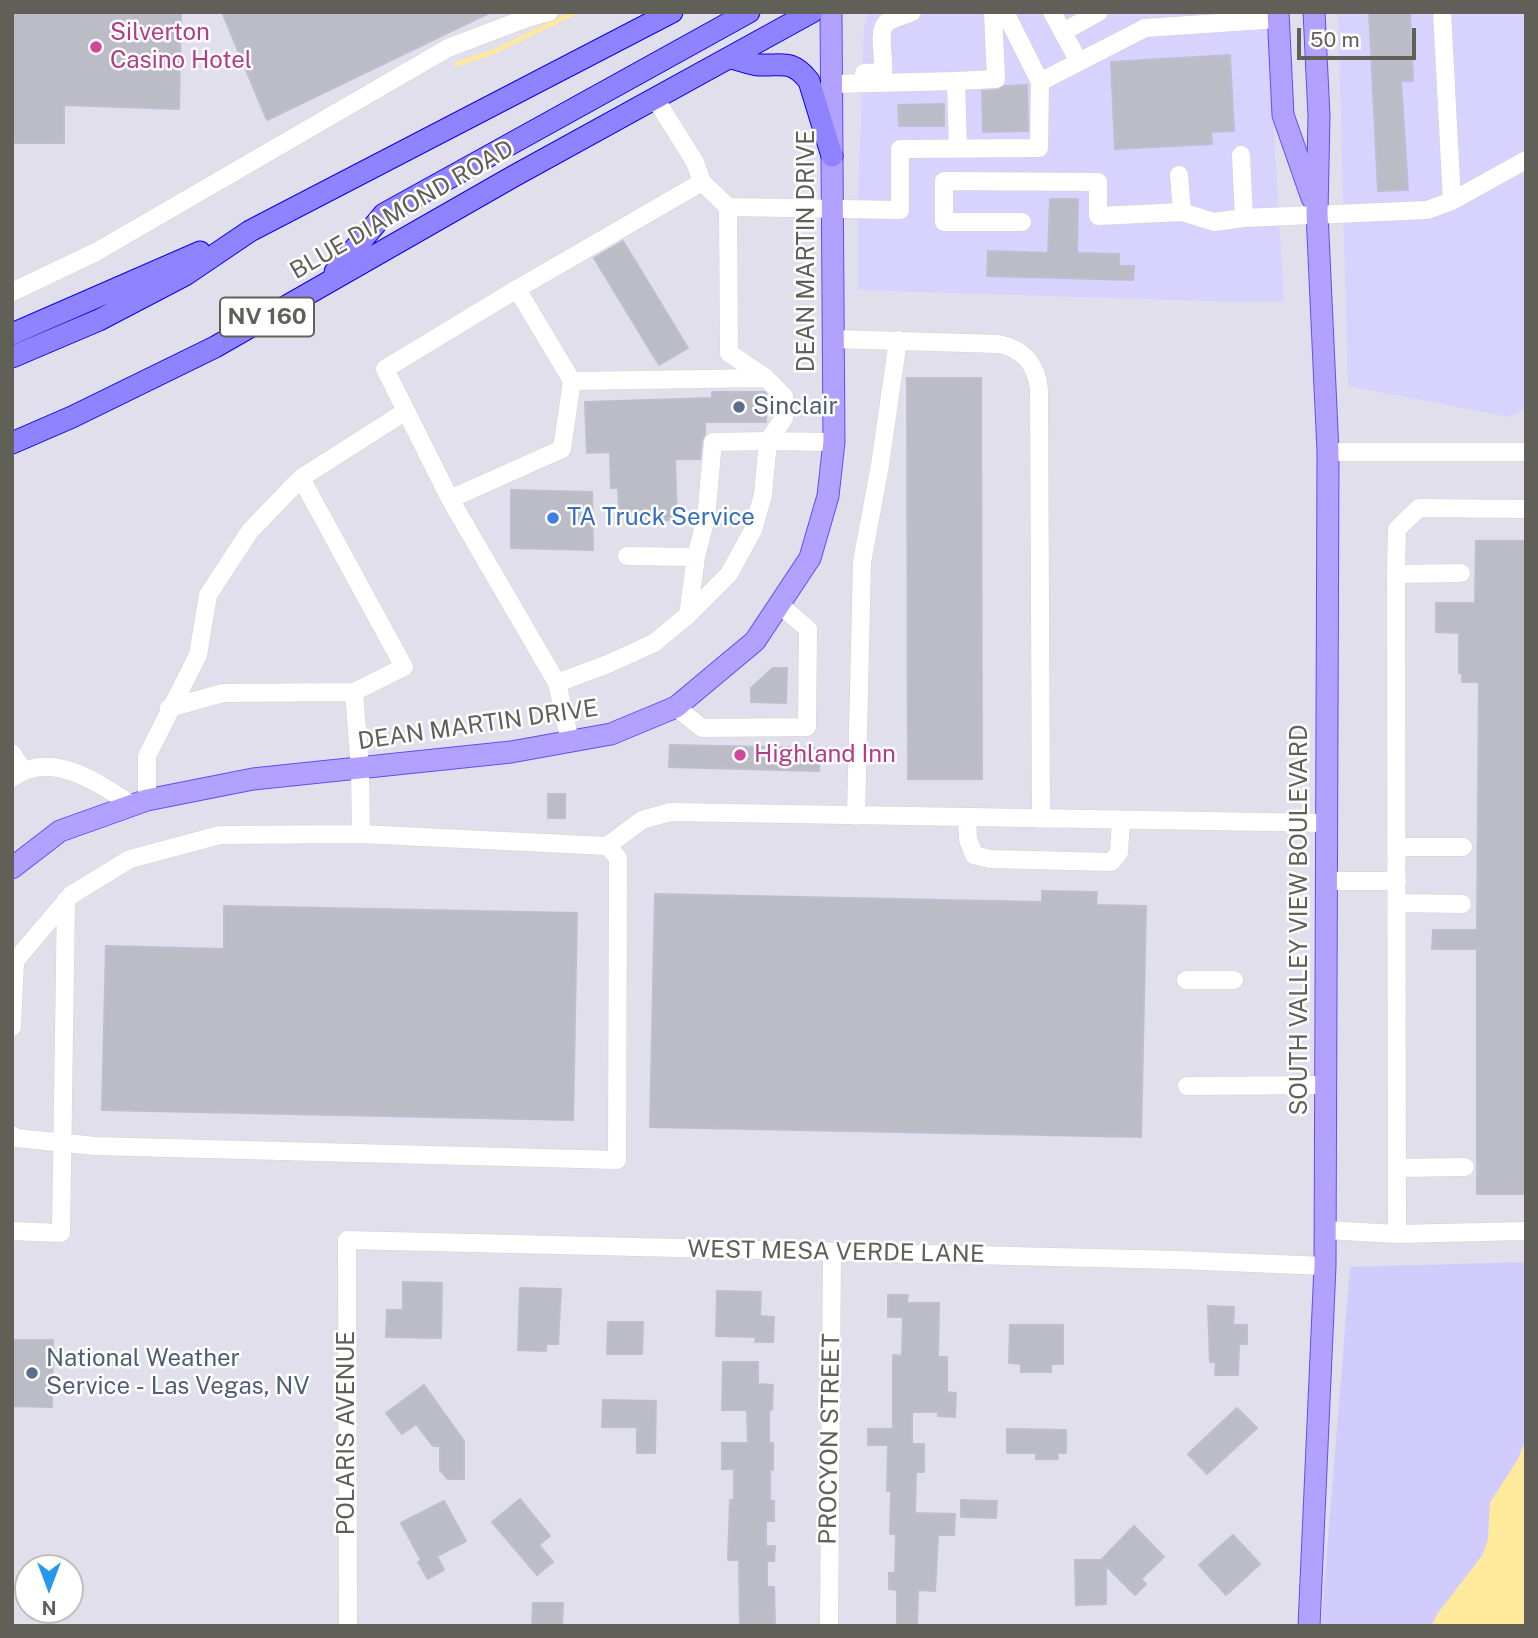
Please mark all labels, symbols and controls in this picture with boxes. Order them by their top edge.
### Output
scale bar [1300,14,1419,58]
place label: Silverton Casino Hotel [110,19,252,75]
text: 50 m [1310,27,1360,52]
marker: Silverton Casino Hotel [88,39,104,55]
street label: DEAN MARTIN DRIVE [793,130,821,372]
street label: BLUE DIAMOND ROAD [285,134,519,286]
road number: NV 160 [220,298,314,336]
place label: Sinclair [753,393,838,421]
marker: Sinclair [731,399,747,415]
place label: TA Truck Service [567,504,755,532]
marker: TA Truck Service [545,510,561,526]
street label: DEAN MARTIN DRIVE [356,694,600,756]
street label: SOUTH VALLEY VIEW BOULEVARD [1286,724,1314,1116]
place label: Highland Inn [754,741,896,769]
marker: Highland Inn [732,747,748,763]
street label: WEST MESA VERDE LANE [687,1235,985,1269]
street label: POLARIS AVENUE [333,1331,361,1535]
street label: PROCYON STREET [814,1333,846,1545]
place label: National Weather Service - Las Vegas, NV [46,1345,310,1401]
marker: National Weather Service - Las Vegas, NV [24,1365,40,1381]
north arrow [14,1554,84,1624]
text: N [42,1597,56,1619]

